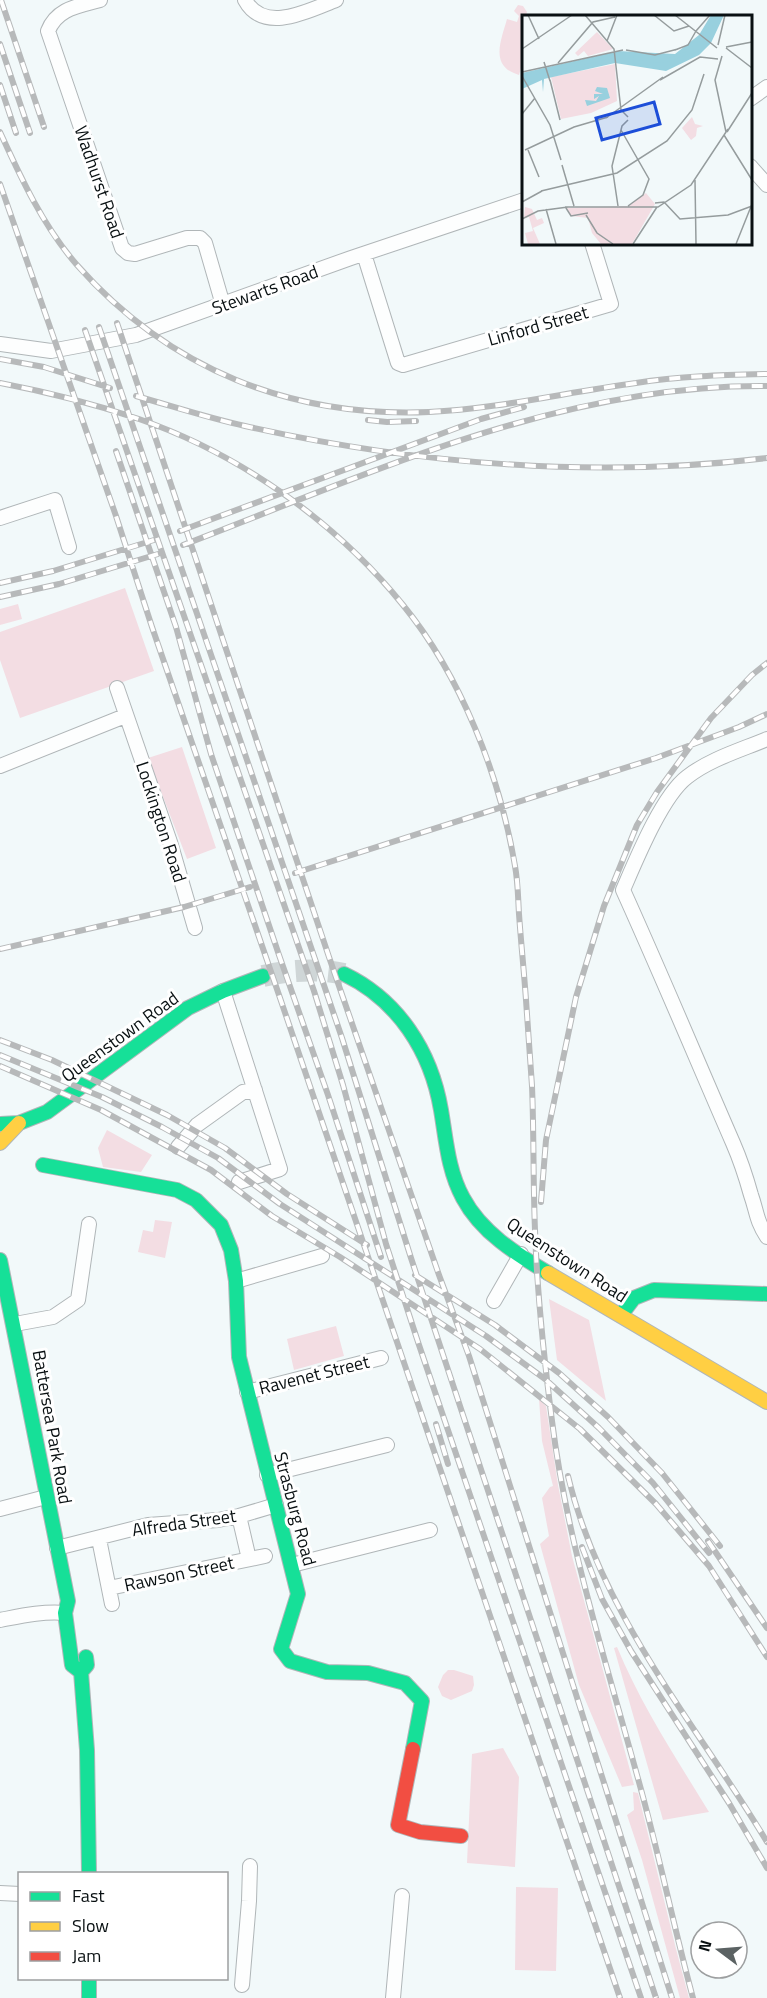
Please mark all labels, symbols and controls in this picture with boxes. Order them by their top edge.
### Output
inset map [522,15,752,244]
street label: Wadhurst Road [68,122,131,242]
street label: Stewarts Road [208,258,322,321]
street label: Linford Street [484,298,592,353]
street label: Lockington Road [129,758,194,886]
street label: Queenstown Road [55,985,184,1089]
street label: Queenstown Road [501,1210,633,1309]
street label: Battersea Park Road [26,1348,79,1506]
street label: Ravenet Street [256,1348,373,1401]
street label: Strasburg Road [267,1449,324,1569]
street label: Alfreda Street [130,1502,238,1543]
street label: Rawson Street [121,1549,237,1598]
legend [18,1872,228,1980]
text: Fast [72,1882,105,1909]
text: Slow [72,1912,109,1939]
north arrow [689,1920,749,1980]
text: N [692,1937,718,1955]
text: Jam [72,1942,101,1969]

